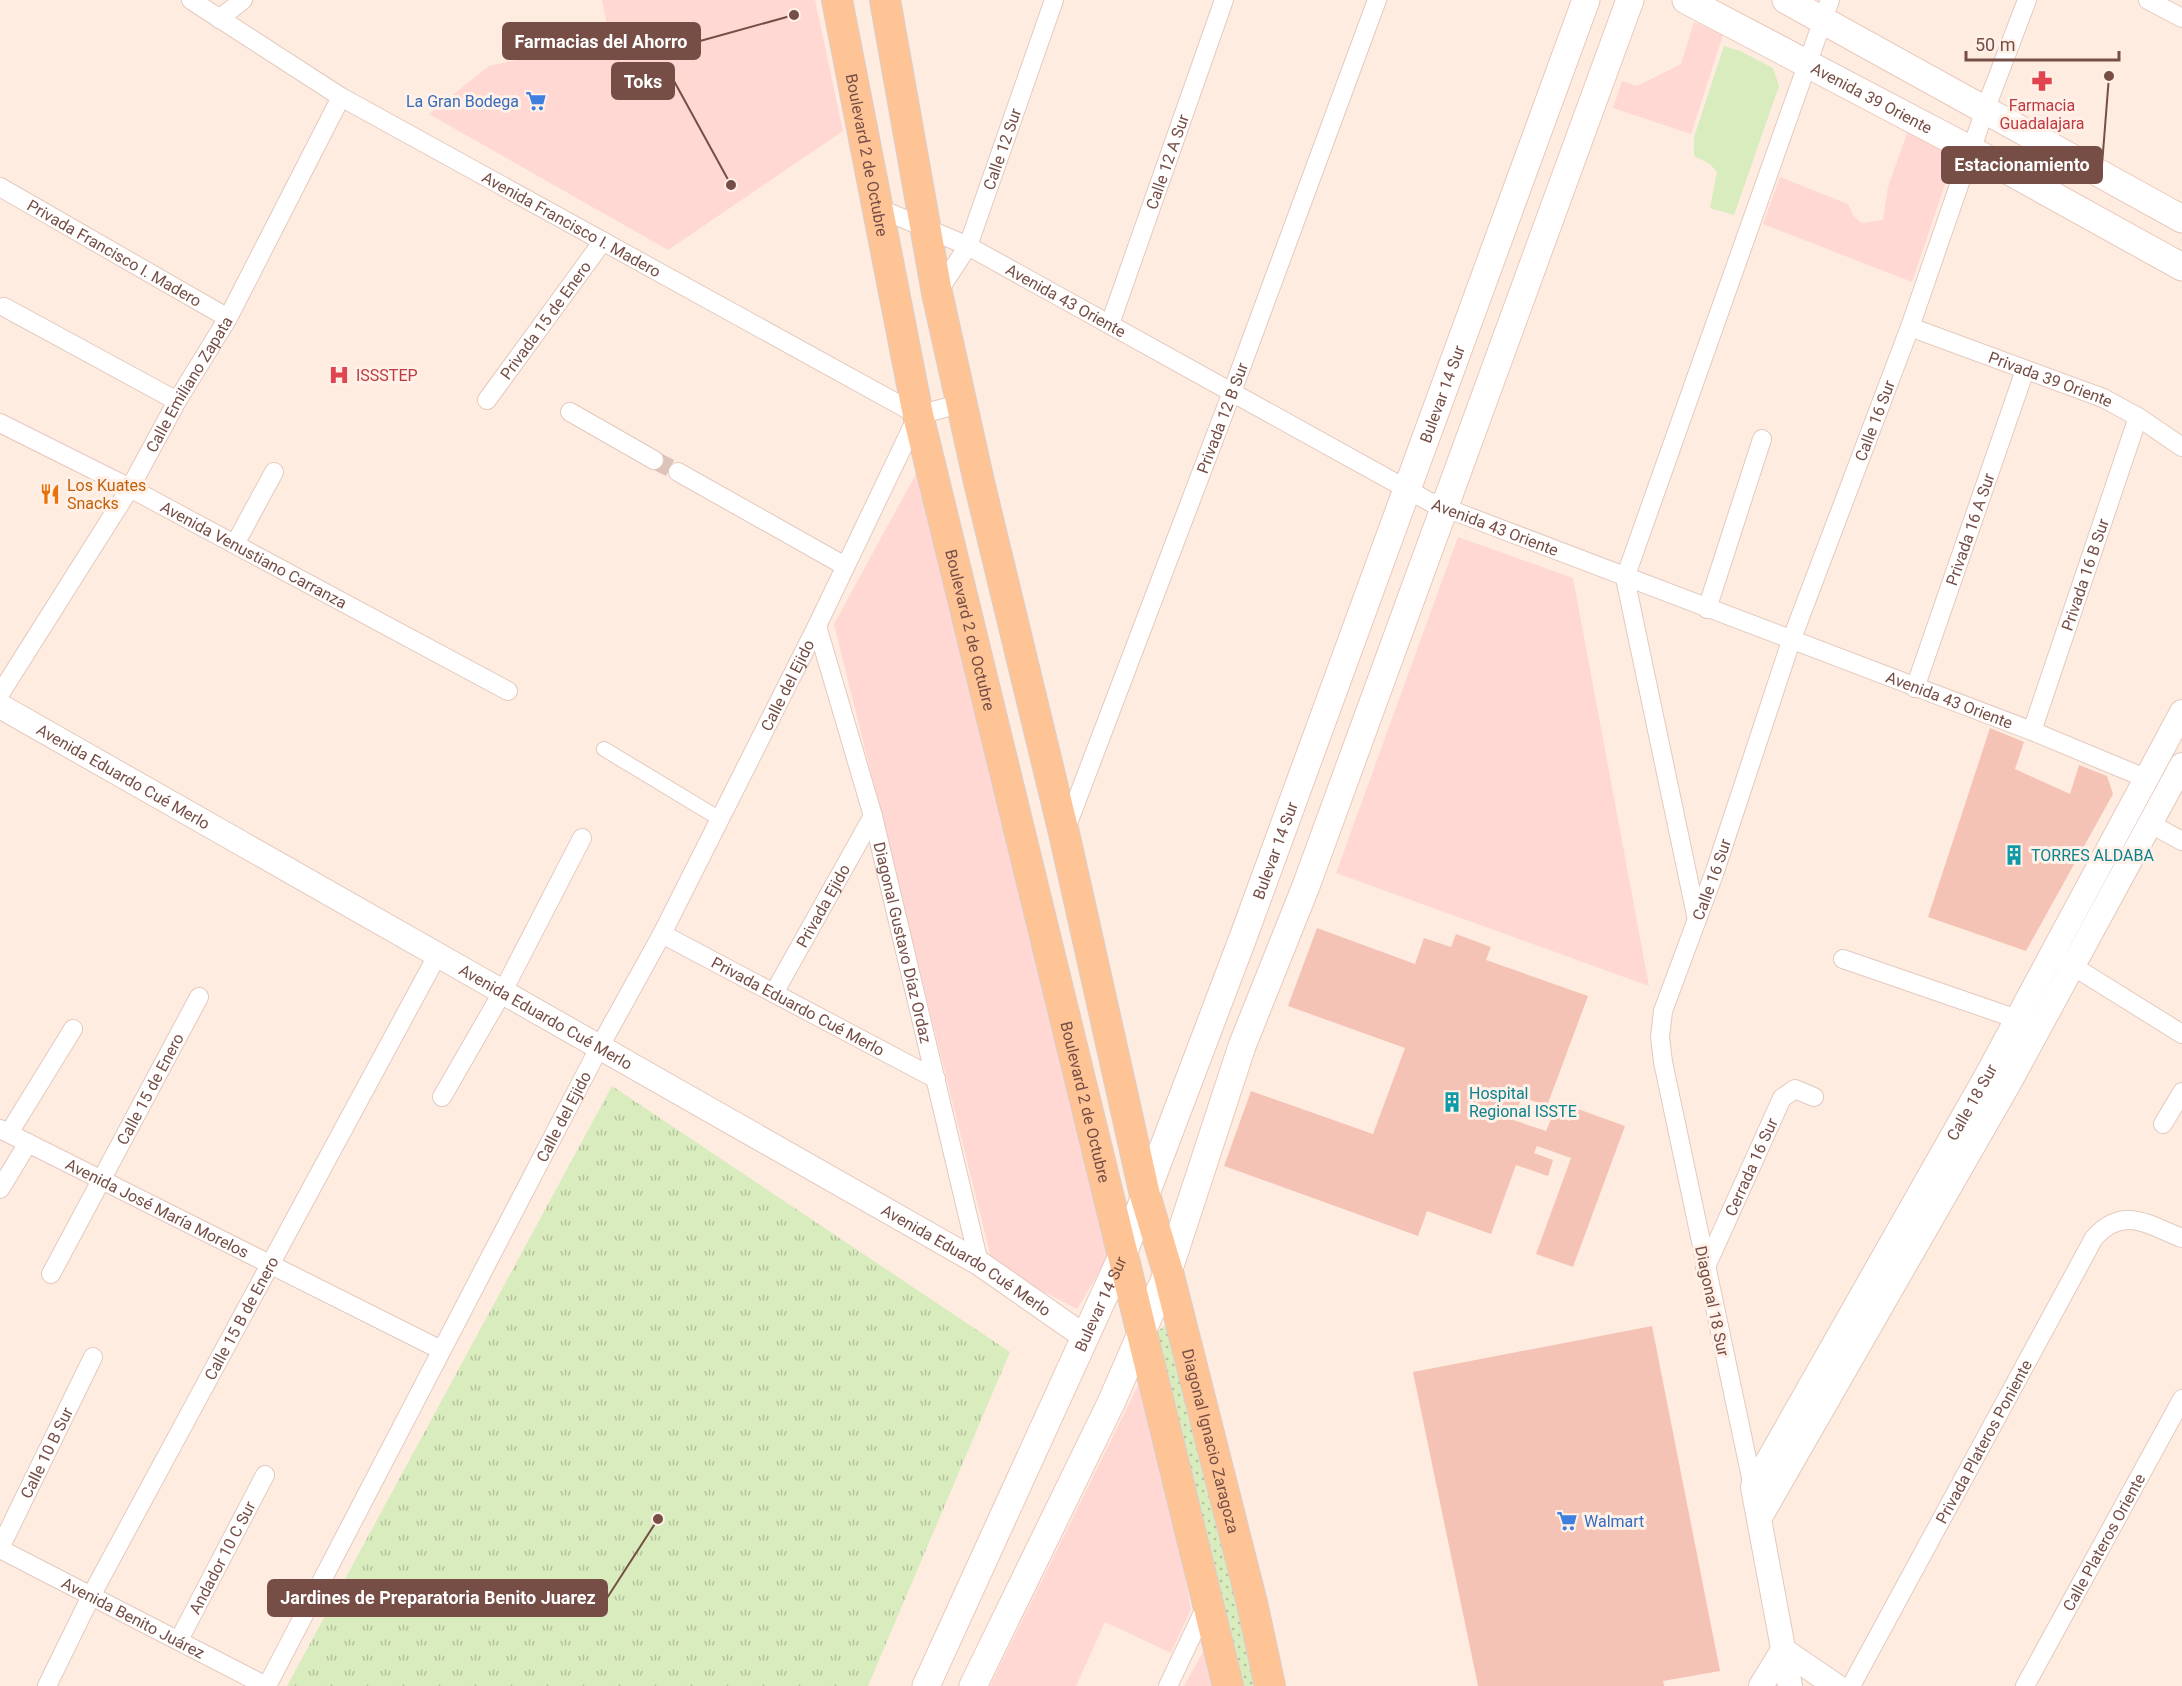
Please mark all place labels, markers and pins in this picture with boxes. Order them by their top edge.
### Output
callout: Farmacias del Ahorro [503,23,700,59]
callout: Toks [612,63,674,99]
pharmacy icon: Farmacia Guadalajara [2030,69,2054,93]
supermarket icon: La Gran Bodega [524,89,548,113]
place label: La Gran Bodega [406,92,519,111]
place label: Farmacia Guadalajara [1999,96,2085,133]
callout: Estacionamiento [1942,147,2102,183]
hospital icon: ISSSTEP [327,363,351,387]
place label: ISSSTEP [356,366,418,385]
place label: Los Kuates Snacks [67,476,146,513]
restaurant icon: Los Kuates Snacks [38,482,62,506]
building icon: TORRES ALDABA [2002,843,2026,867]
place label: TORRES ALDABA [2031,846,2154,865]
place label: Hospital Regional ISSTE [1469,1084,1577,1121]
building icon: Hospital Regional ISSTE [1440,1090,1464,1114]
supermarket icon: Walmart [1555,1509,1579,1533]
place label: Walmart [1584,1512,1644,1531]
callout: Jardines de Preparatoria Benito Juarez [268,1580,607,1616]

